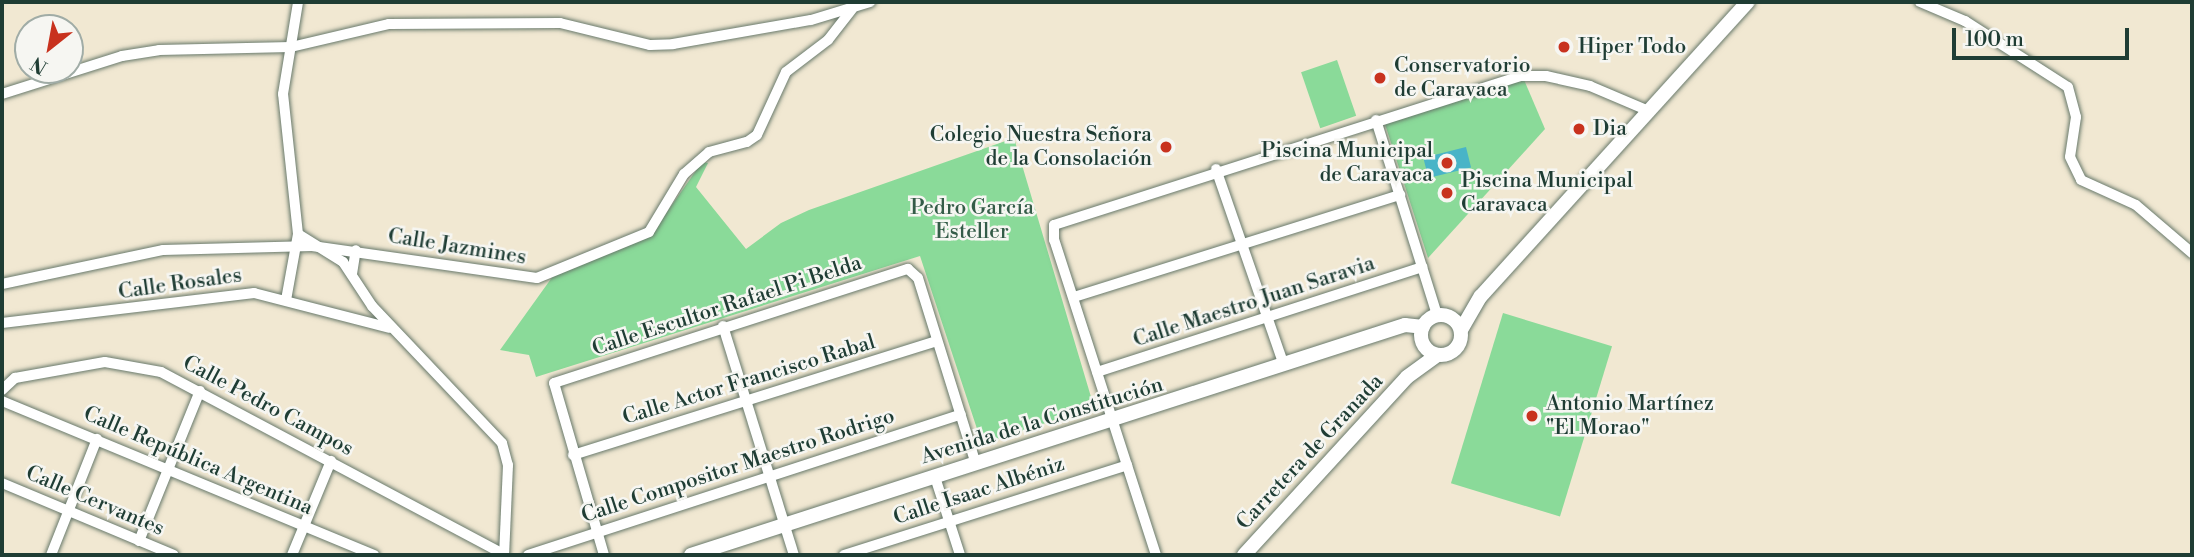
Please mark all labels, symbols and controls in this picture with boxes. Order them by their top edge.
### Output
north arrow [14,14,84,84]
scale bar [1956,14,2133,58]
text: 100 m [1965,27,2024,53]
place label: Hiper Todo [1578,34,1686,60]
marker: Hiper Todo [1556,39,1572,55]
text: N [27,51,52,79]
place label: Conservatorio de Caravaca [1394,53,1531,103]
marker: Conservatorio de Caravaca [1372,70,1388,86]
place label: Dia [1593,116,1627,142]
marker: Dia [1571,121,1587,137]
place label: Colegio Nuestra Señora de la Consolación [930,122,1152,172]
place label: Piscina Municipal de Caravaca [1261,138,1433,188]
marker: Colegio Nuestra Señora de la Consolación [1158,139,1174,155]
marker: Piscina Municipal de Caravaca [1439,155,1455,171]
place label: Piscina Municipal Caravaca [1461,168,1633,218]
marker: Piscina Municipal Caravaca [1439,185,1455,201]
park label: Pedro García Esteller [910,195,1034,245]
street label: Calle Jazmines [386,224,528,270]
street label: Calle Escultor Rafael Pi Belda [589,250,865,362]
street label: Calle Maestro Juan Saravia [1130,251,1378,353]
street label: Calle Rosales [117,263,243,305]
street label: Calle Actor Francisco Rabal [620,330,878,430]
street label: Calle Pedro Campos [178,350,358,462]
street label: Carretera de Granada [1231,369,1389,535]
street label: Avenida de la Constitución [918,372,1166,470]
place label: Antonio Martínez "El Morao" [1546,391,1714,441]
street label: Calle República Argentina [80,401,316,521]
street label: Calle Compositor Maestro Rodrigo [578,403,898,529]
marker: Antonio Martínez "El Morao" [1524,408,1540,424]
street label: Calle Isaac Albéniz [890,451,1068,531]
street label: Calle Cervantes [22,460,168,542]

